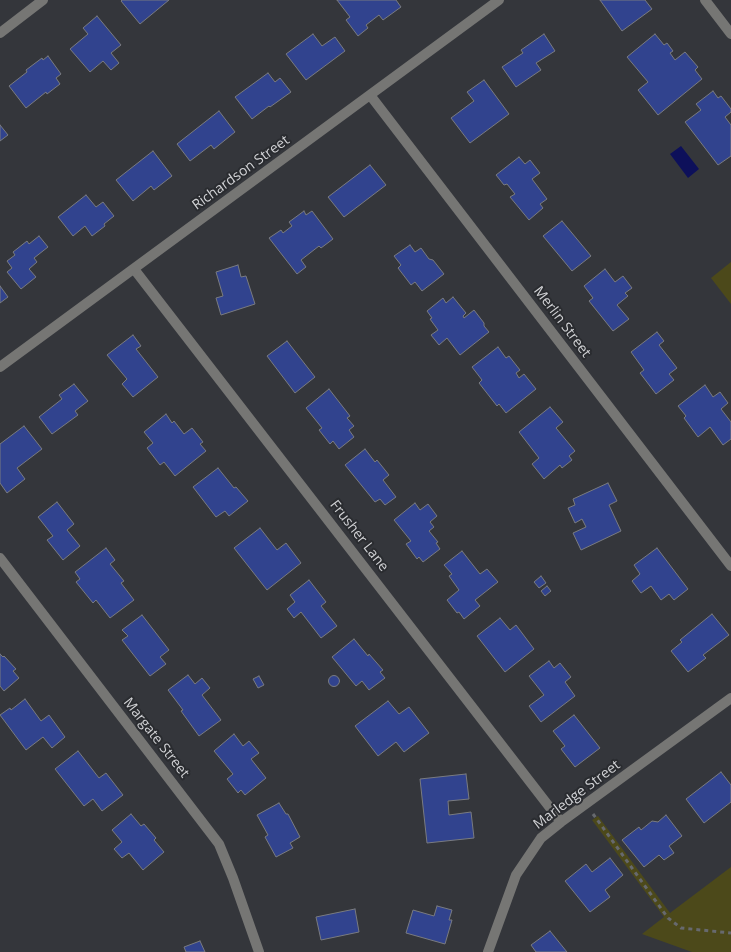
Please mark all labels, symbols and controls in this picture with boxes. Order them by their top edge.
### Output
street label: Richardson Street [189,132,293,214]
street label: Merlin Street [530,283,594,361]
street label: Frusher Lane [326,497,392,575]
street label: Margate Street [120,695,192,781]
street label: Marledge Street [530,757,624,833]

